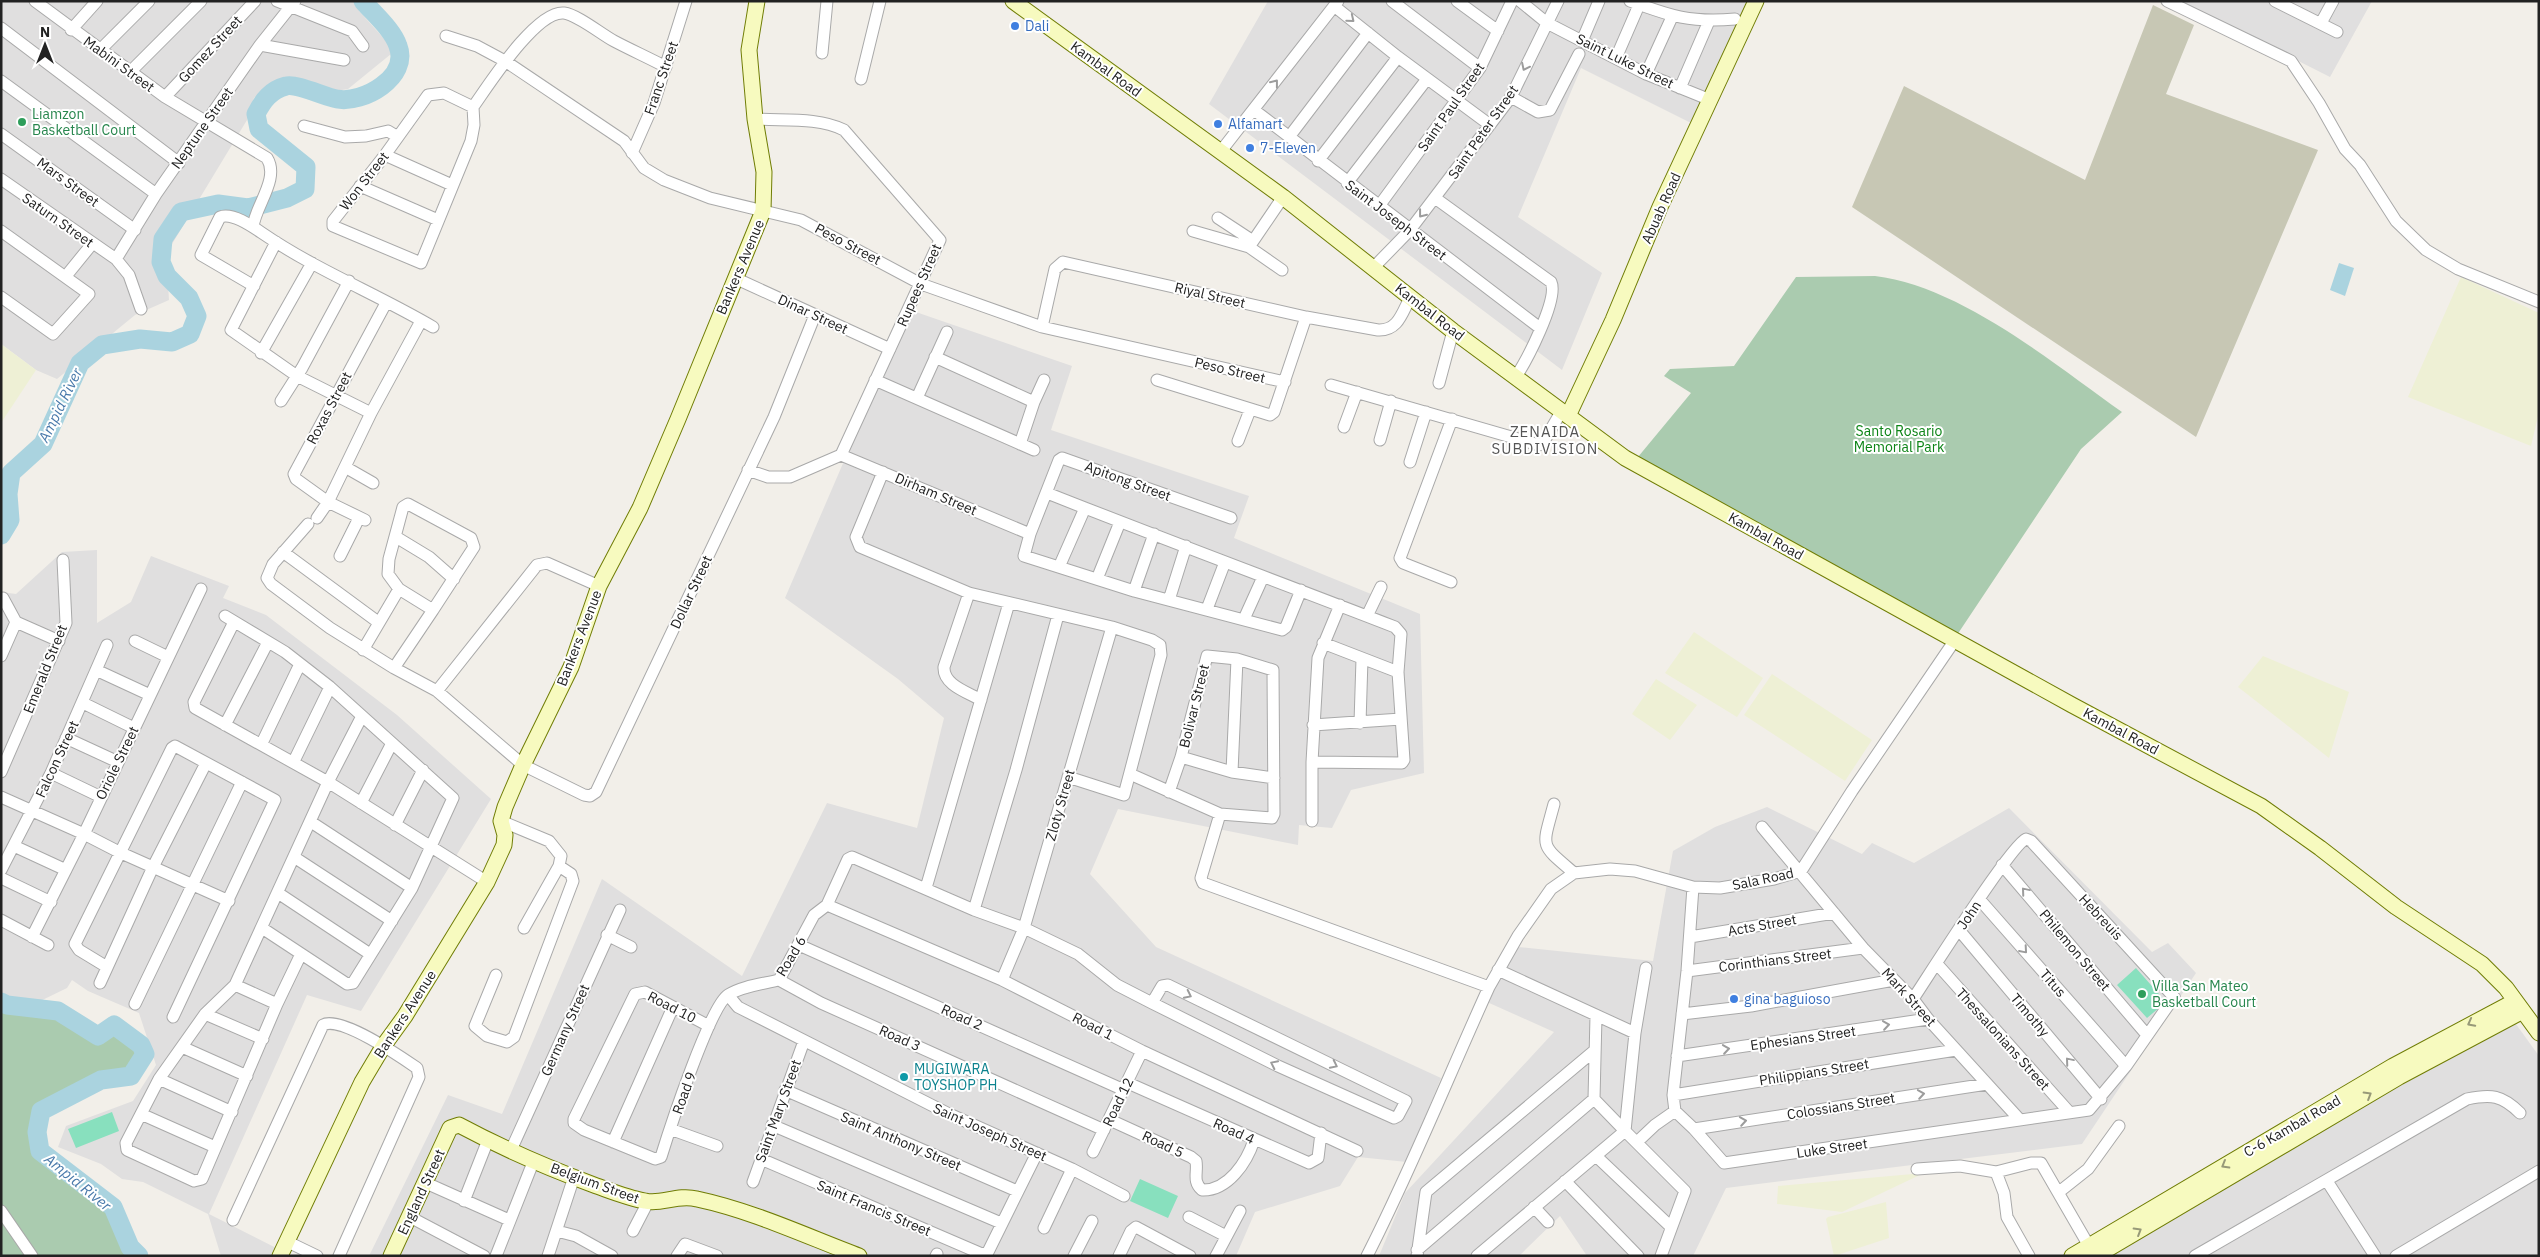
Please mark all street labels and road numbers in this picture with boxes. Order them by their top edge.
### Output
street label: Gomez Street [174,11,246,86]
street label: Saint Luke Street [1573,30,1677,92]
street label: Mabini Street [80,32,158,96]
street label: Kambal Road [1067,37,1145,101]
street label: Franc Street [640,39,682,117]
street label: Saint Paul Street [1414,59,1488,155]
street label: Saint Peter Street [1444,81,1522,182]
street label: Neptune Street [167,84,237,172]
street label: Won Street [335,148,393,214]
street label: Mars Street [33,153,103,211]
street label: Abuab Road [1637,170,1685,246]
street label: Saint Joseph Street [1342,176,1450,264]
street label: Saturn Street [19,189,97,251]
street label: Bankers Avenue [712,217,768,317]
street label: Peso Street [812,219,884,269]
street label: Rupees Street [893,241,945,329]
street label: Riyal Street [1173,278,1247,312]
street label: Kambal Road [1392,279,1468,345]
street label: Dinar Street [775,290,851,338]
street label: Peso Street [1193,353,1267,387]
street label: Roxas Street [302,369,356,447]
street label: Apitong Street [1082,457,1174,505]
street label: Dirham Street [892,469,980,519]
street label: Kambal Road [1725,508,1807,564]
street label: Dollar Street [666,552,716,632]
street label: Bankers Avenue [552,587,606,689]
street label: Emerald Street [19,622,71,716]
street label: Bolivar Street [1175,662,1213,750]
street label: Kambal Road [2080,704,2162,758]
street label: Falcon Street [31,718,83,800]
street label: Oriole Street [91,723,143,803]
street label: Zloty Street [1041,767,1079,843]
street label: Sala Road [1731,864,1795,894]
street label: Hebreuis [2075,890,2127,944]
street label: John [1953,897,1985,933]
street label: Philemon Street [2036,905,2114,995]
street label: Acts Street [1726,910,1798,940]
street label: Road 6 [772,933,810,979]
street label: Corinthians Street [1718,944,1832,976]
street label: Mark Street [1878,964,1940,1030]
street label: Titus [2036,965,2070,1001]
street label: Bankers Avenue [370,966,440,1061]
street label: Germany Street [537,981,593,1079]
street label: Thessalonians Street [1952,984,2054,1094]
street label: Road 10 [645,987,699,1027]
street label: Timothy [2007,990,2053,1040]
street label: Road 2 [938,1000,986,1034]
street label: Road 1 [1069,1008,1117,1044]
street label: Road 3 [876,1021,924,1055]
street label: Ephesians Street [1749,1022,1857,1054]
street label: Philippians Street [1758,1054,1870,1090]
street label: Saint Mary Street [751,1057,805,1165]
street label: Road 9 [668,1069,700,1117]
street label: Road 12 [1098,1075,1138,1129]
street label: Colossians Street [1786,1089,1896,1123]
street label: C-6 Kambal Road [2240,1091,2344,1161]
street label: Saint Joseph Street [930,1099,1050,1165]
street label: Saint Anthony Street [838,1107,964,1175]
street label: Road 4 [1210,1114,1258,1148]
street label: Road 5 [1139,1127,1187,1161]
street label: Luke Street [1795,1134,1869,1162]
street label: England Street [393,1146,449,1238]
street label: Belgium Street [548,1159,642,1207]
street label: Saint Francis Street [814,1176,934,1240]

